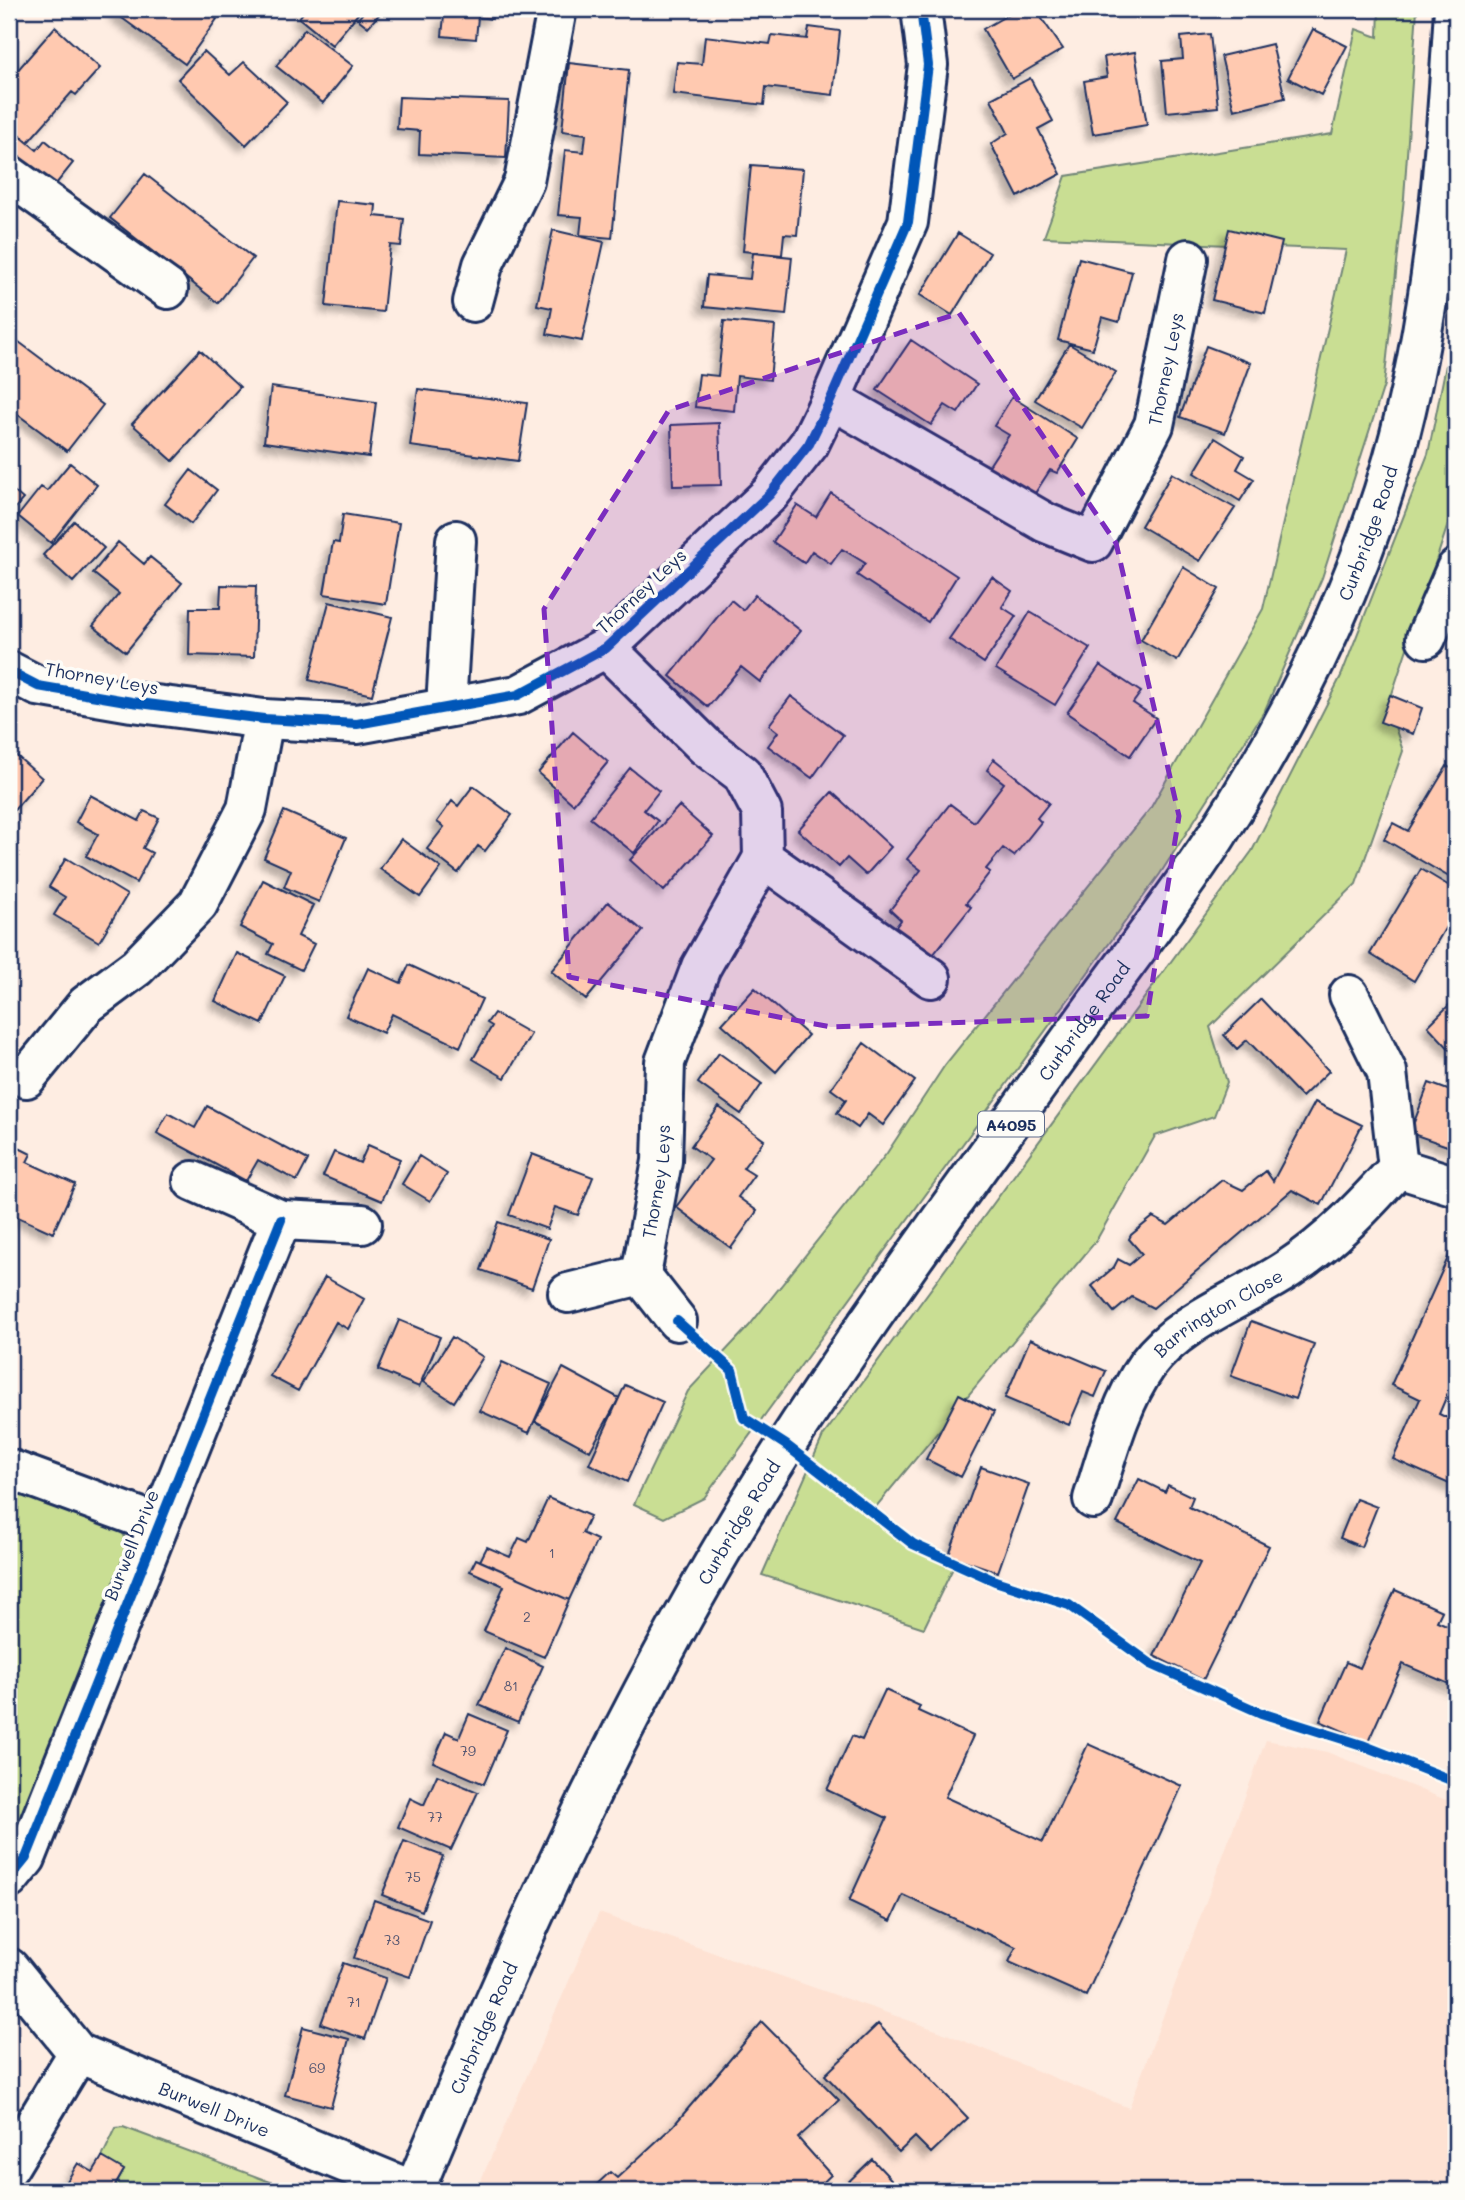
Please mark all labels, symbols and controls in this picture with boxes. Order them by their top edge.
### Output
street label: Thorney Leys [1142,310,1189,428]
street label: Curbridge Road [1332,463,1403,604]
street label: Thorney Leys [591,543,691,639]
street label: Thorney Leys [43,656,161,700]
street label: Curbridge Road [1033,957,1135,1085]
road number: A4095 [978,1112,1044,1136]
street label: Thorney Leys [636,1124,675,1240]
street label: Barrington Close [1148,1263,1287,1362]
street label: Curbridge Road [692,1455,785,1589]
street label: Burwell Drive [98,1486,164,1604]
house number: 1 [549,1543,555,1562]
house number: 2 [523,1607,531,1626]
house number: 81 [504,1676,518,1695]
house number: 79 [460,1741,476,1760]
house number: 77 [427,1807,443,1826]
house number: 75 [405,1867,421,1886]
house number: 73 [384,1930,400,1949]
street label: Curbridge Road [444,1958,523,2098]
house number: 71 [347,1992,361,2011]
house number: 69 [309,2058,325,2077]
street label: Burwell Drive [155,2076,273,2142]

